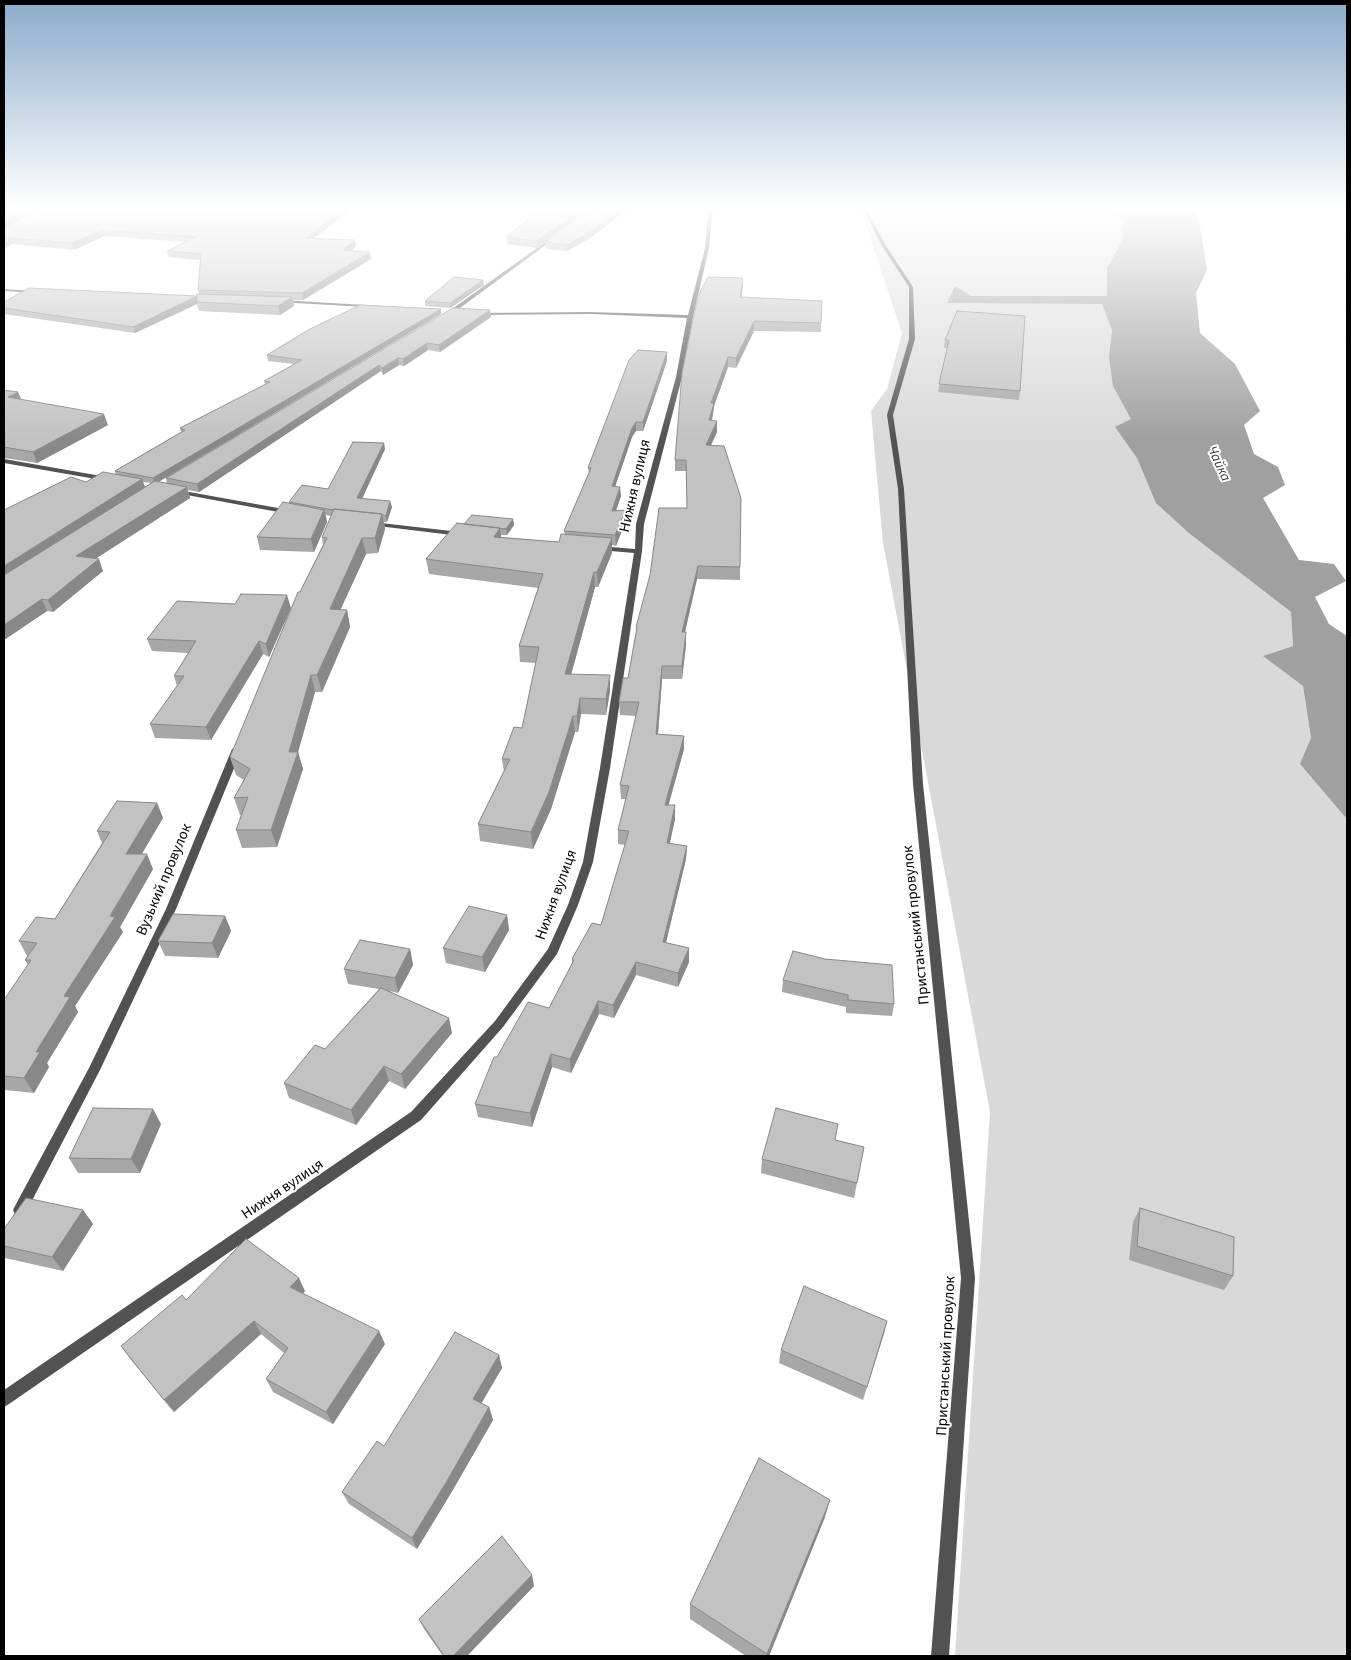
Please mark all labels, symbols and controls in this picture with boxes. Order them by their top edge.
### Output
street label: Нижня вулиця [617,438,655,534]
water label: Чайка [1203,444,1233,484]
street label: Вузький провулок [133,821,197,939]
street label: Пристанський провулок [900,844,934,1006]
street label: Нижня вулиця [532,847,582,943]
street label: Нижня вулиця [239,1156,327,1224]
street label: Пристанський провулок [934,1276,960,1436]

